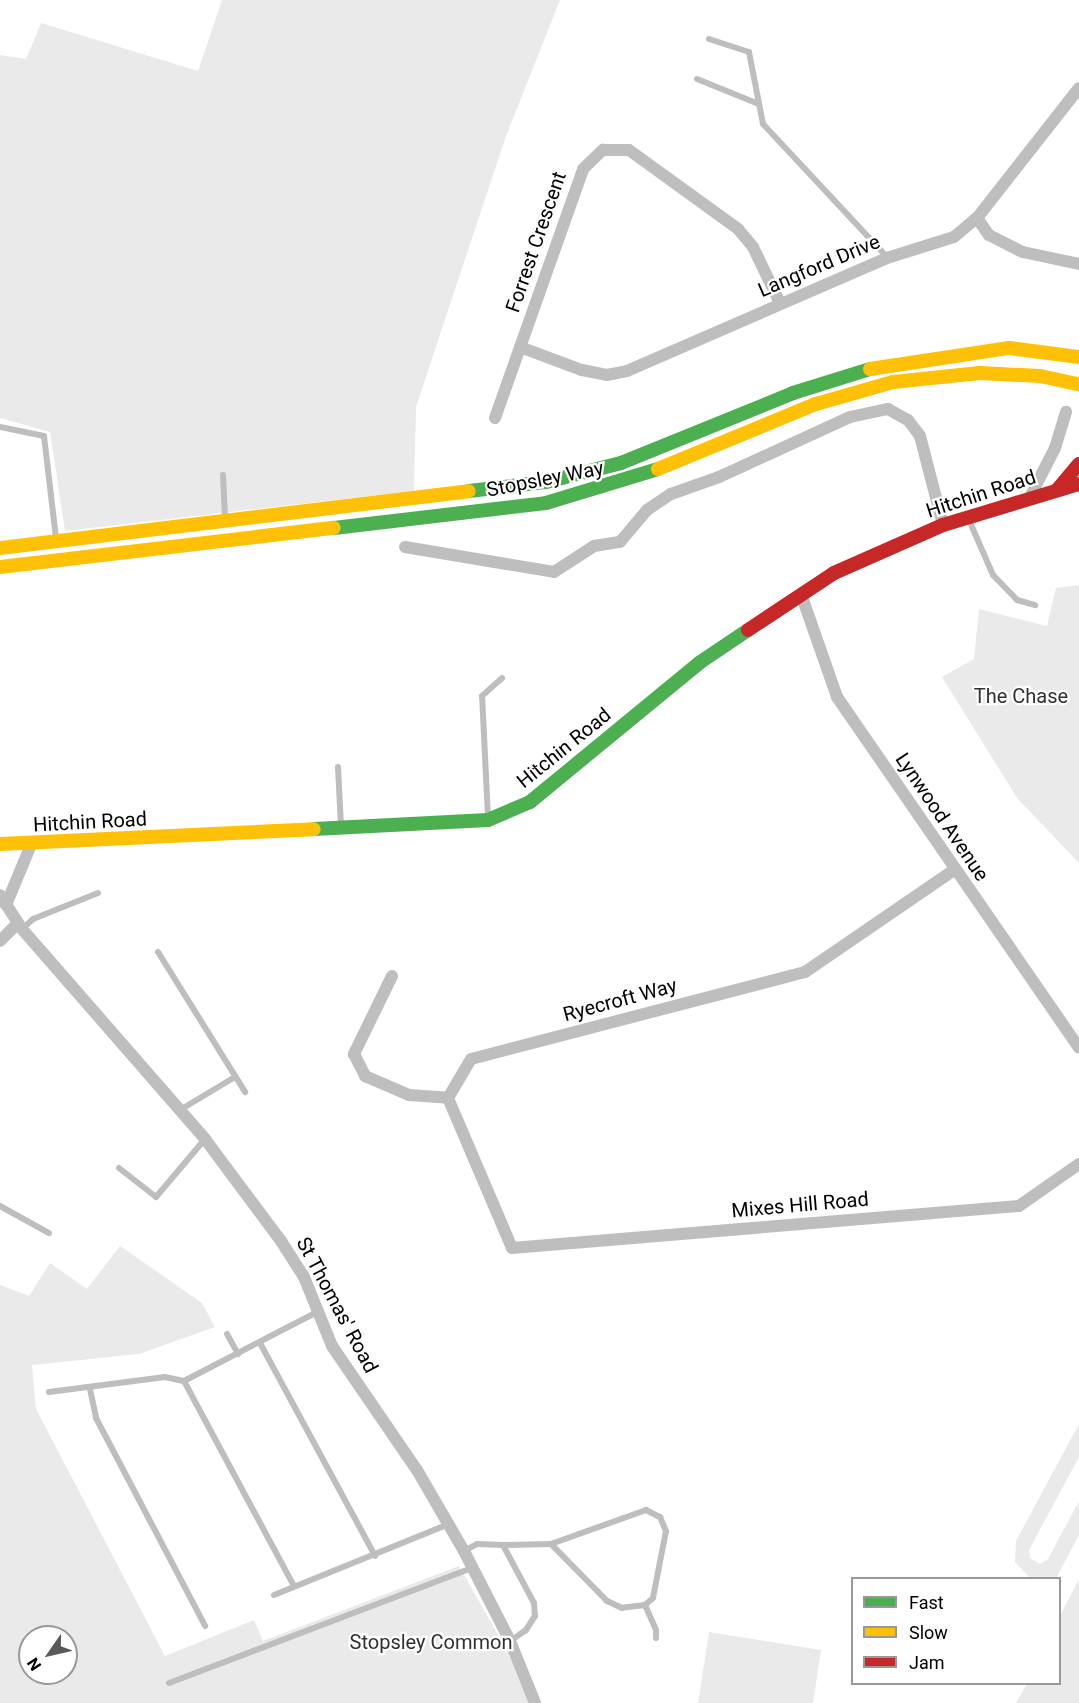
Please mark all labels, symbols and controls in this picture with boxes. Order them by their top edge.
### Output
street label: Forrest Crescent [501,168,571,316]
street label: Langford Drive [754,230,884,302]
street label: Stopsley Way [485,456,605,502]
street label: Hitchin Road [923,465,1039,523]
park label: The Chase [974,684,1068,708]
street label: Hitchin Road [512,703,616,793]
street label: Lynwood Avenue [890,748,994,886]
street label: Hitchin Road [32,807,148,837]
street label: Ryecroft Way [560,973,680,1027]
street label: Mixes Hill Road [730,1187,870,1223]
street label: St Thomas' Road [291,1233,383,1377]
legend [851,1577,1061,1685]
text: Fast [909,1592,944,1613]
text: Slow [909,1622,948,1643]
north arrow [18,1625,78,1685]
park label: Stopsley Common [350,1630,512,1654]
text: Jam [909,1652,945,1673]
text: N [23,1654,45,1674]

